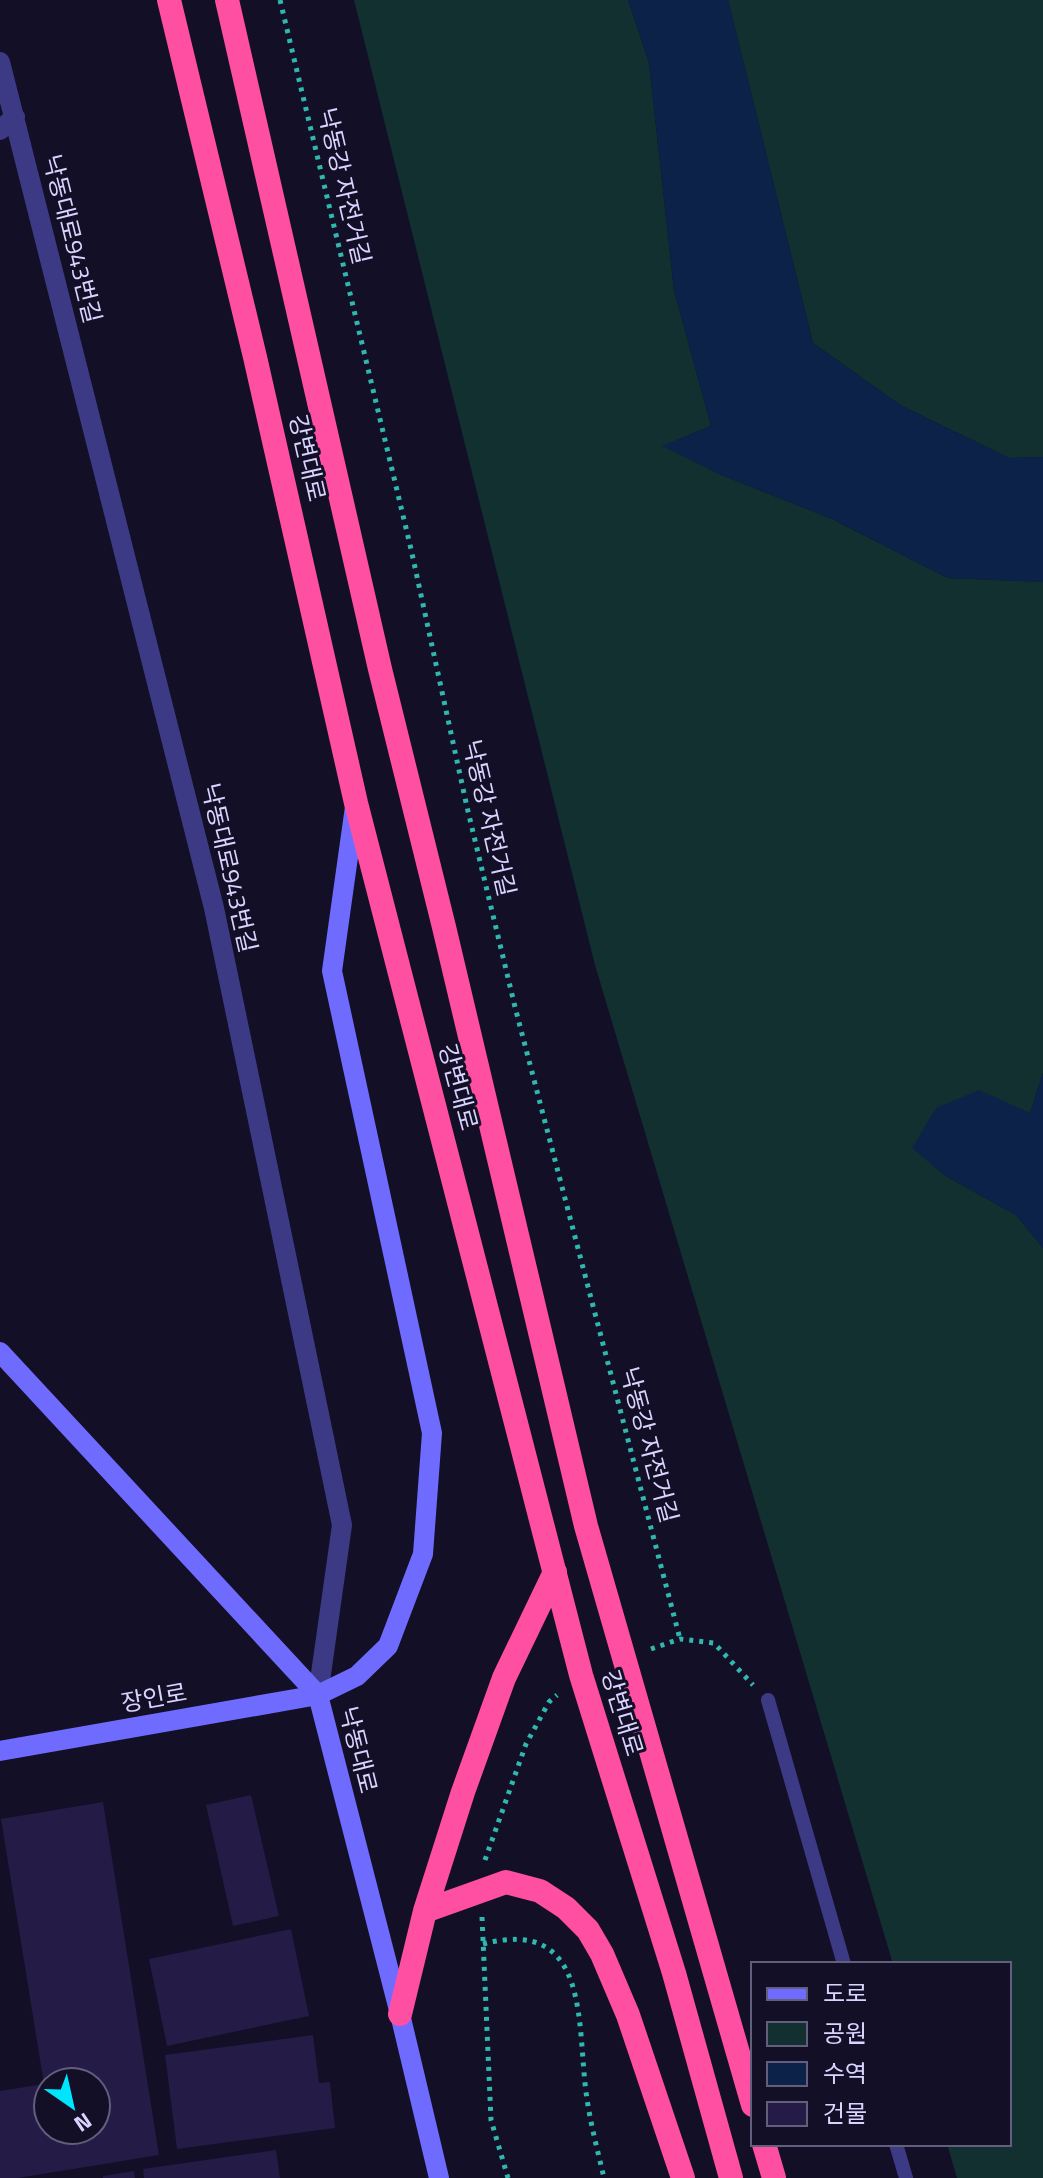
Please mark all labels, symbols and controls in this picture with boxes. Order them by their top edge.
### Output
street label: 낙동강 자전거길 [309,104,380,268]
street label: 낙동대로943번길 [35,151,111,327]
street label: 강변대로 [281,411,335,505]
street label: 낙동강 자전거길 [454,736,525,900]
street label: 낙동대로943번길 [193,780,267,956]
street label: 강변대로 [430,1039,488,1134]
street label: 낙동강 자전거길 [612,1363,688,1527]
street label: 강변대로 [593,1665,653,1760]
street label: 장인로 [118,1674,190,1720]
street label: 낙동대로 [331,1703,387,1797]
legend [751,1962,1011,2146]
text: 도로 [823,1975,867,2011]
text: 공원 [823,2015,867,2051]
text: 수역 [823,2055,867,2091]
north arrow [32,2066,112,2146]
text: 건물 [823,2095,867,2131]
text: N [67,2104,99,2141]

